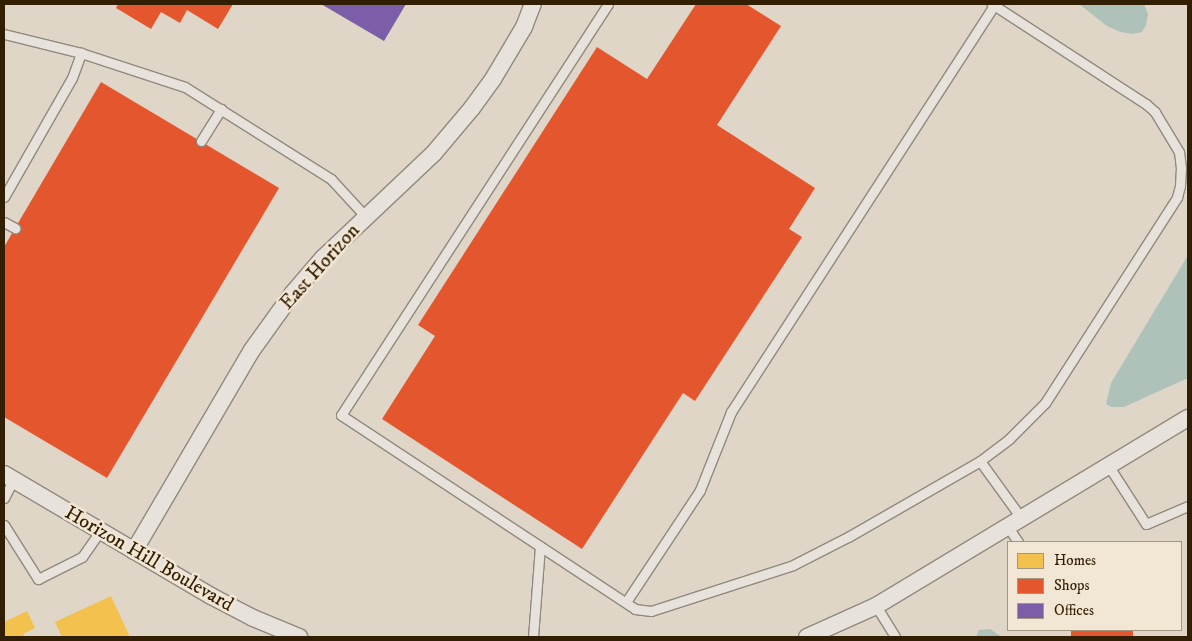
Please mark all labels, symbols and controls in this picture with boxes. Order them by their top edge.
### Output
street label: East Horizon [275,219,365,315]
street label: Horizon Hill Boulevard [60,501,238,617]
legend [1007,541,1182,631]
text: Homes [1054,551,1096,570]
text: Shops [1054,576,1090,595]
text: Offices [1054,601,1094,620]

